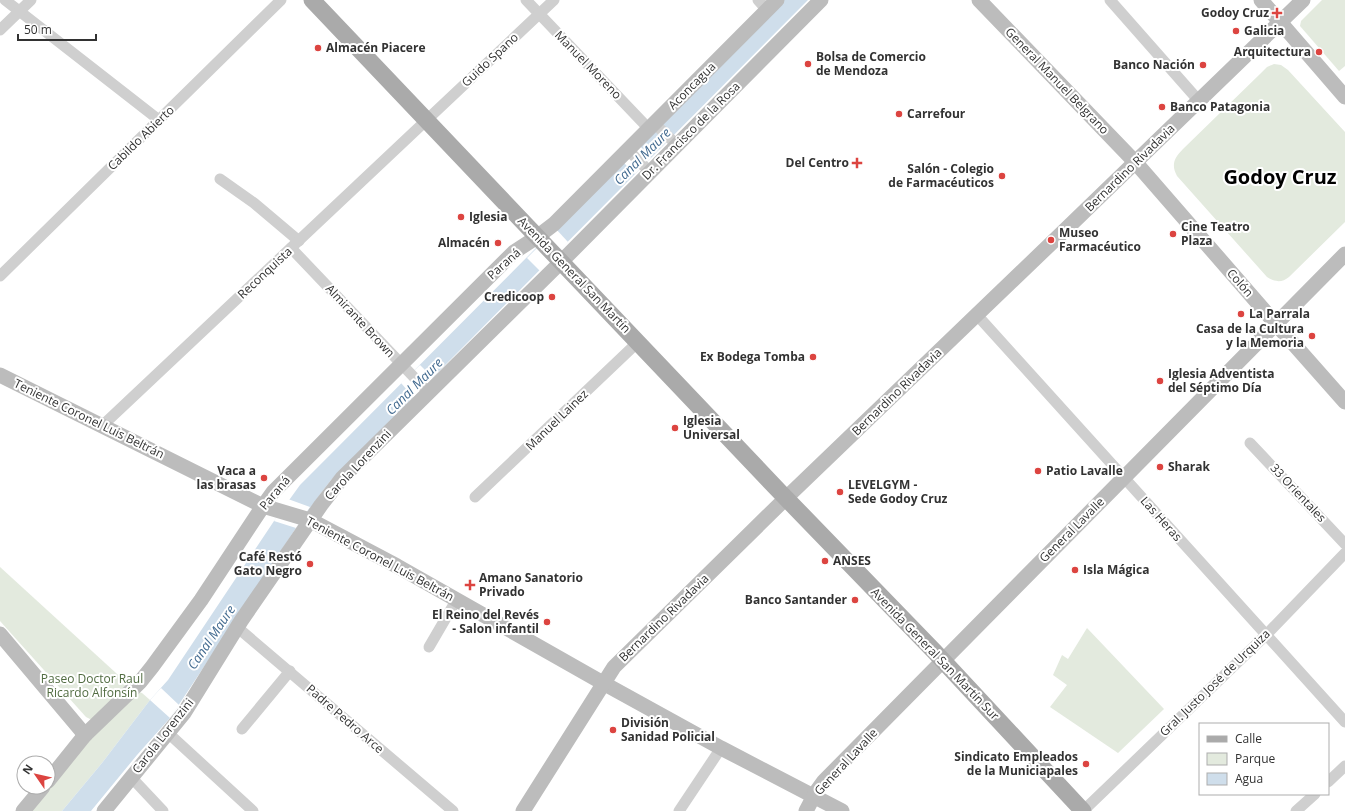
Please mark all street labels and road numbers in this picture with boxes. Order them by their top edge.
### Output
street label: General Manuel Belgrano [1002,23,1113,138]
street label: Manuel Moreno [551,27,625,103]
street label: Guido Spano [458,29,522,90]
street label: Aconcagua [664,58,719,113]
street label: Dr. Francisco de la Rosa [638,78,744,184]
street label: Cabildo Abierto [104,102,178,174]
street label: Bernardino Rivadavia [1081,120,1178,215]
street label: Avenida General San Martín [514,213,635,337]
street label: Reconquista [234,243,296,302]
street label: Paraná [483,244,524,283]
street label: Colón [1223,265,1257,300]
street label: Almirante Brown [322,280,399,361]
street label: Bernardino Rivadavia [848,344,945,439]
street label: Teniente Coronel Luis Beltrán [11,375,167,462]
street label: Manuel Lainez [522,385,592,454]
street label: Carola Lorenzini [320,426,395,504]
street label: 33 Orientales [1267,460,1330,526]
street label: Paraná [255,472,294,513]
street label: General Lavalle [1035,493,1108,566]
street label: Las Heras [1137,493,1186,545]
street label: Teniente Coronel Luis Beltrán [303,512,457,605]
street label: Bernardino Rivadavia [615,570,712,665]
street label: Avenida General San Martín Sur [867,584,1003,724]
street label: Gral. Justo José de Urquiza [1156,625,1274,740]
street label: Padre Pedro Arce [303,680,388,757]
street label: Carola Lorenzini [128,695,197,777]
street label: General Lavalle [810,724,881,799]

